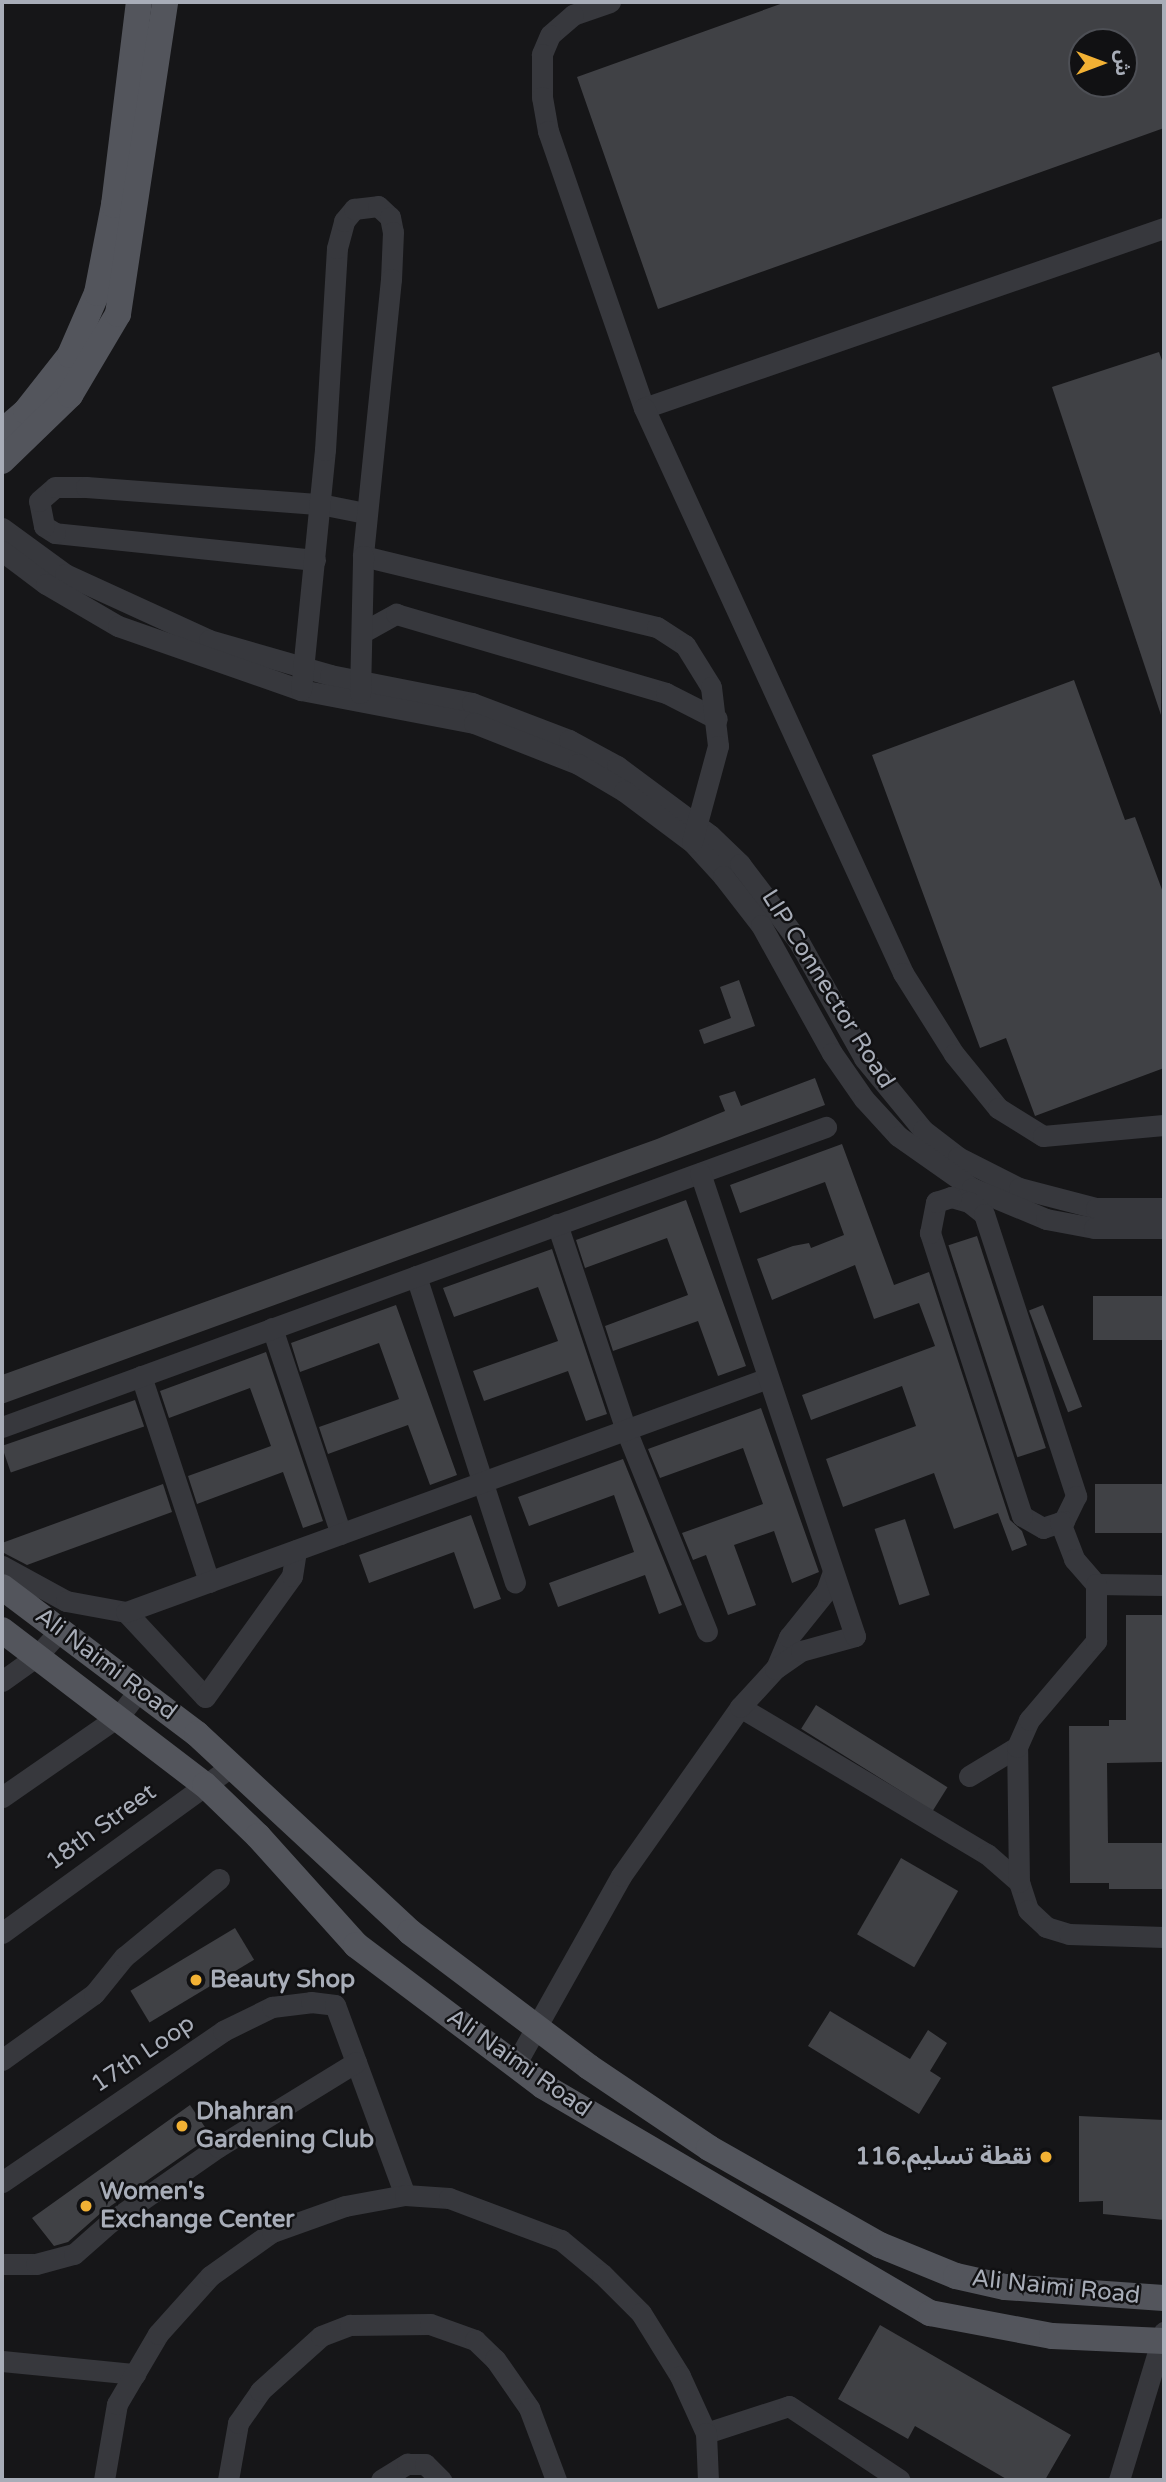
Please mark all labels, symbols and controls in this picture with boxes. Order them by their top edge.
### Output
north arrow [1068,28,1138,98]
text: ش [1111,50,1133,76]
street label: LIP Connector Road [755,884,901,1094]
street label: Ali Naimi Road [30,1602,182,1726]
street label: 18th Street [40,1778,162,1876]
place label: Beauty Shop [210,1966,355,1994]
marker: Beauty Shop [188,1972,204,1988]
street label: Ali Naimi Road [441,2003,597,2123]
street label: 17th Loop [86,2009,200,2099]
place label: Dhahran Gardening Club [196,2098,374,2154]
marker: Dhahran Gardening Club [174,2118,190,2134]
place label: نقطة تسليم.116 [855,2143,1032,2171]
marker: نقطة تسليم.116 [1038,2149,1054,2165]
place label: Women's Exchange Center [100,2178,294,2234]
marker: Women's Exchange Center [78,2198,94,2214]
street label: Ali Naimi Road [970,2264,1142,2310]

